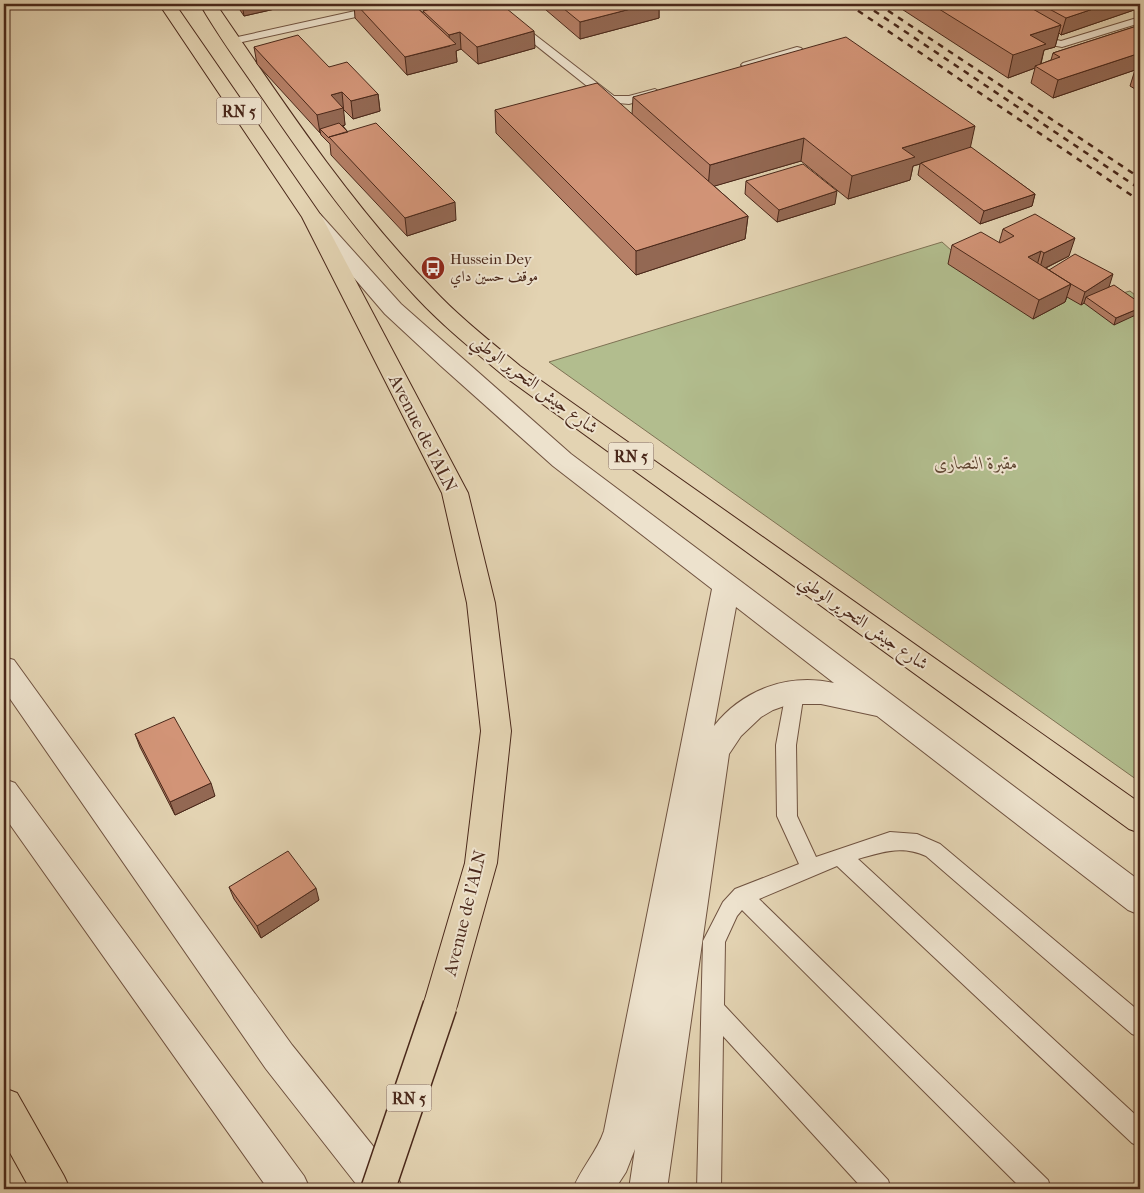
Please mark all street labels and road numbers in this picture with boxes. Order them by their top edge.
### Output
road number: RN 5 [216,98,262,124]
street label: شارع جيش التحرير الوطني [464,330,602,444]
street label: Avenue de l'ALN [384,370,461,496]
road number: RN 5 [608,442,654,470]
street label: شارع جيش التحرير الوطني [792,570,932,680]
street label: Avenue de l'ALN [439,848,491,979]
road number: RN 5 [386,1084,432,1112]

